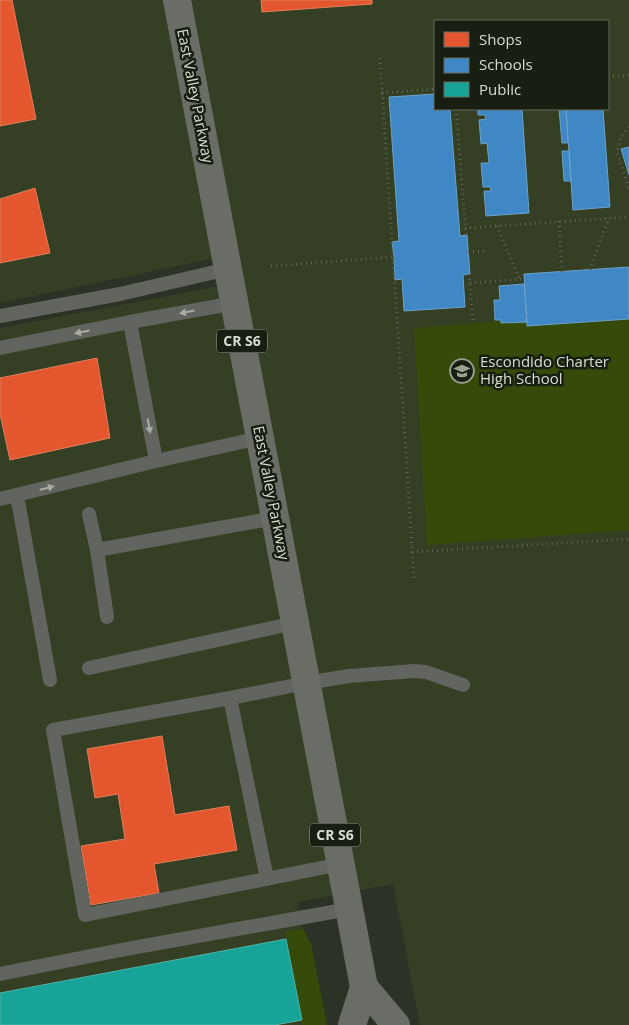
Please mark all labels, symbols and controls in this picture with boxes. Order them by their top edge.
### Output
legend [434,20,609,110]
street label: East Valley Parkway [173,27,219,165]
text: Shops [479,29,522,49]
text: Schools [479,54,533,74]
text: Public [479,79,521,99]
one-way arrow [178,308,194,316]
one-way arrow [74,328,90,336]
road number: CR S6 [217,330,267,352]
place label: Escondido Charter High School [480,351,609,388]
school or university icon: Escondido Charter High School [449,358,475,384]
one-way arrow [146,418,154,434]
street label: East Valley Parkway [249,424,295,562]
one-way arrow [40,484,55,492]
road number: CR S6 [310,824,360,846]

